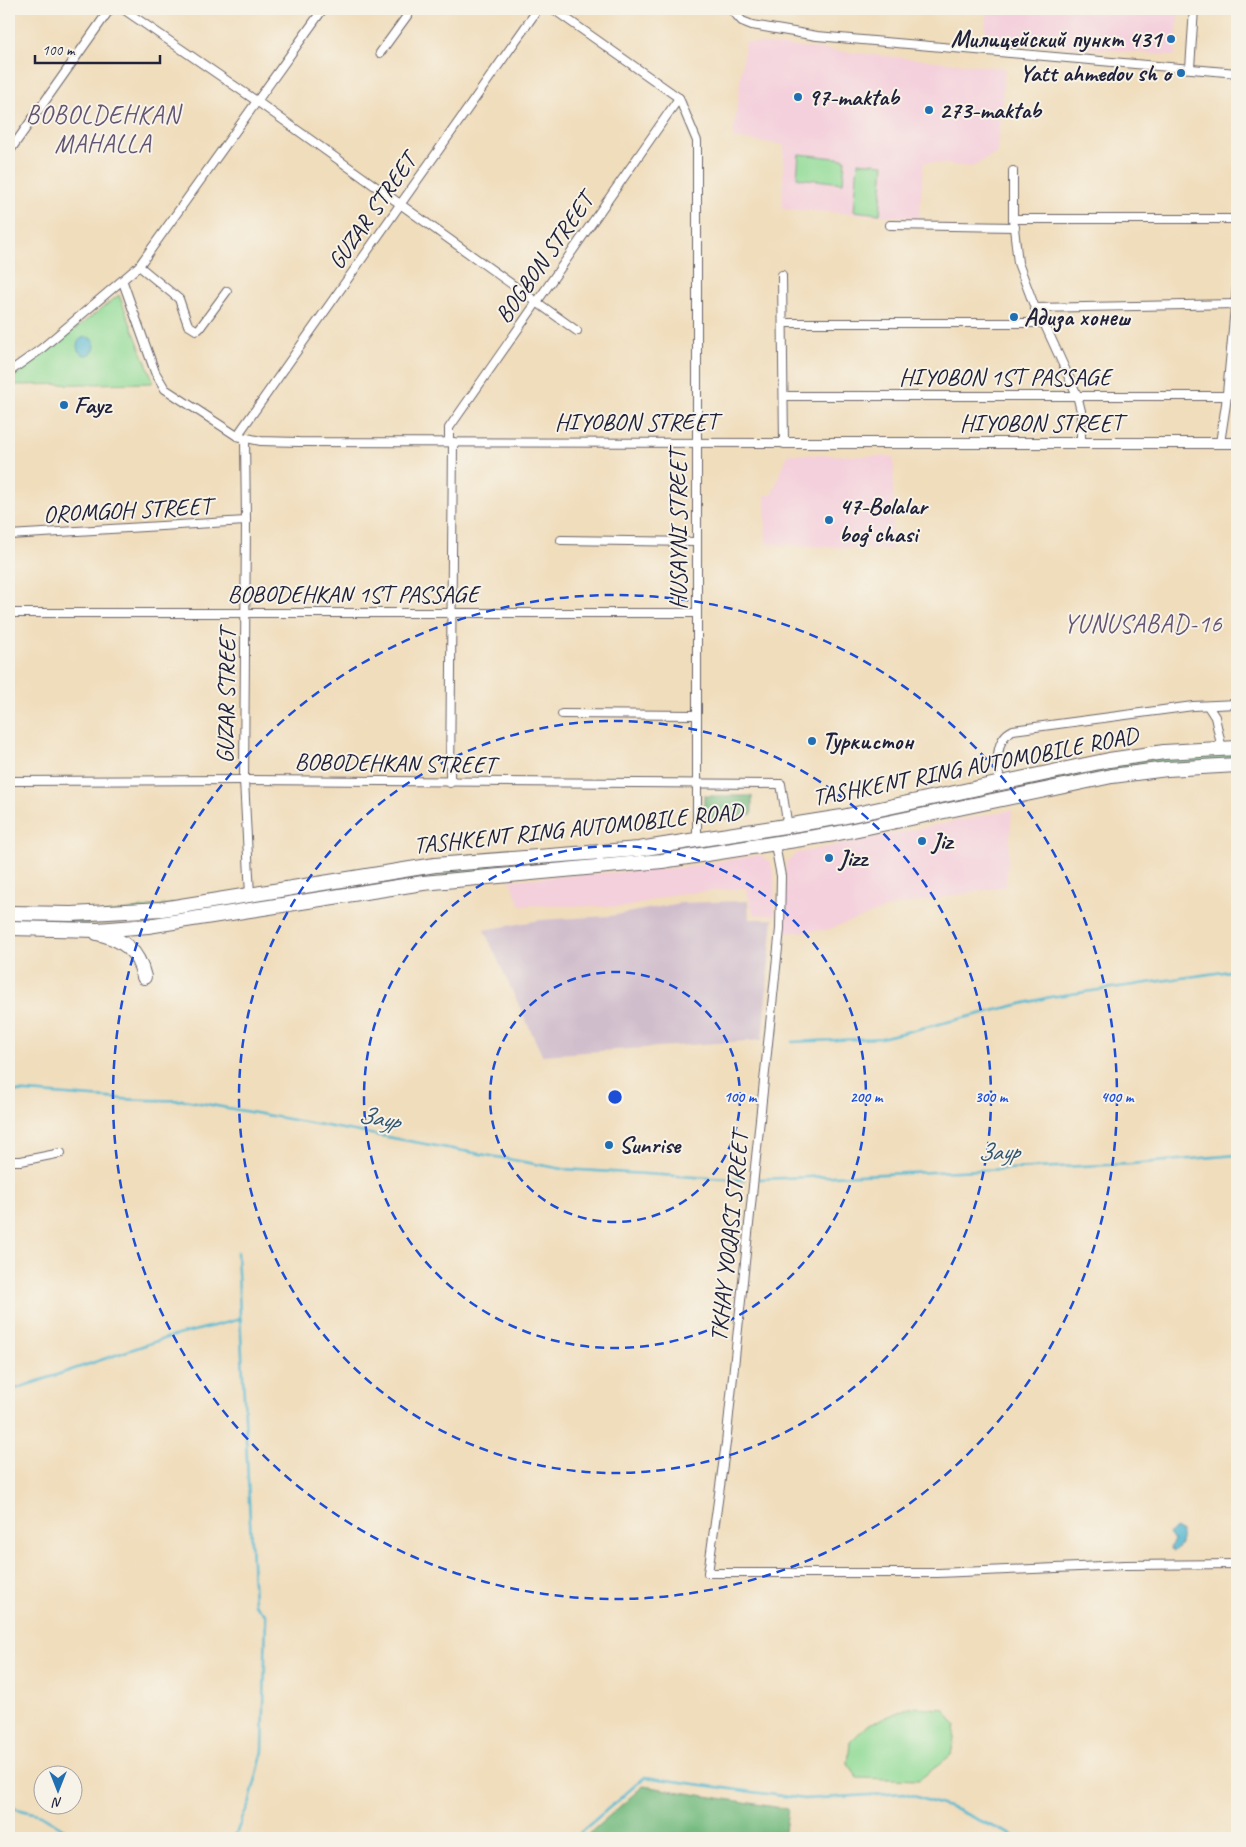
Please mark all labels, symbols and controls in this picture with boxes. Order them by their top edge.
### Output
place label: Милицейский пункт 431 [951,24,1164,54]
scale bar [35,32,160,64]
marker: Милицейский пункт 431 [1165,33,1177,45]
text: 100 m [42,41,76,60]
place label: Yatt ahmedov sh o [1019,58,1173,88]
marker: Yatt ahmedov sh o [1175,67,1187,79]
place label: 97-maktab [808,82,901,112]
marker: 97-maktab [792,91,804,103]
place label: 273-maktab [939,95,1043,125]
district label: BOBOLDEHKAN MAHALLA [26,99,183,160]
marker: 273-maktab [923,104,935,116]
street label: GUZAR STREET [321,143,426,275]
street label: BOGBON STREET [488,182,603,329]
place label: Адиза хонеш [1024,302,1131,333]
marker: Адиза хонеш [1008,311,1020,323]
street label: HIYOBON 1ST PASSAGE [899,362,1114,392]
place label: Fayz [74,390,113,420]
marker: Fayz [58,399,70,411]
street label: HIYOBON STREET [555,407,723,437]
street label: HIYOBON STREET [960,408,1128,438]
street label: HUSAYNI STREET [663,444,693,610]
street label: OROMGOH STREET [42,490,218,529]
place label: 47-Bolalar bogʻchasi [839,491,929,549]
marker: 47-Bolalar bogʻchasi [823,514,835,526]
street label: BOBODEHKAN 1ST PASSAGE [227,579,481,609]
district label: YUNUSABAD-16 [1063,608,1223,640]
street label: GUZAR STREET [210,623,242,764]
street label: TASHKENT RING AUTOMOBILE ROAD [810,719,1142,812]
place label: Туркистон [822,726,915,756]
marker: Туркистон [806,735,818,747]
street label: BOBODEHKAN STREET [294,746,501,780]
street label: TASHKENT RING AUTOMOBILE ROAD [412,796,746,860]
place label: Jiz [930,826,955,856]
marker: Jiz [916,835,928,847]
place label: Jizz [837,843,869,873]
marker: Jizz [823,852,835,864]
centre of rings [606,1088,624,1106]
text: 100 m [724,1088,758,1107]
text: 200 m [850,1088,884,1107]
text: 300 m [975,1088,1009,1107]
text: 400 m [1101,1088,1135,1107]
water label: Заур [356,1099,406,1138]
street label: TKHAY YOQASI STREET [703,1125,756,1343]
place label: Sunrise [619,1130,682,1160]
water label: Заур [977,1135,1023,1169]
marker: Sunrise [603,1139,615,1151]
north arrow [32,1764,82,1814]
text: N [51,1794,62,1811]

